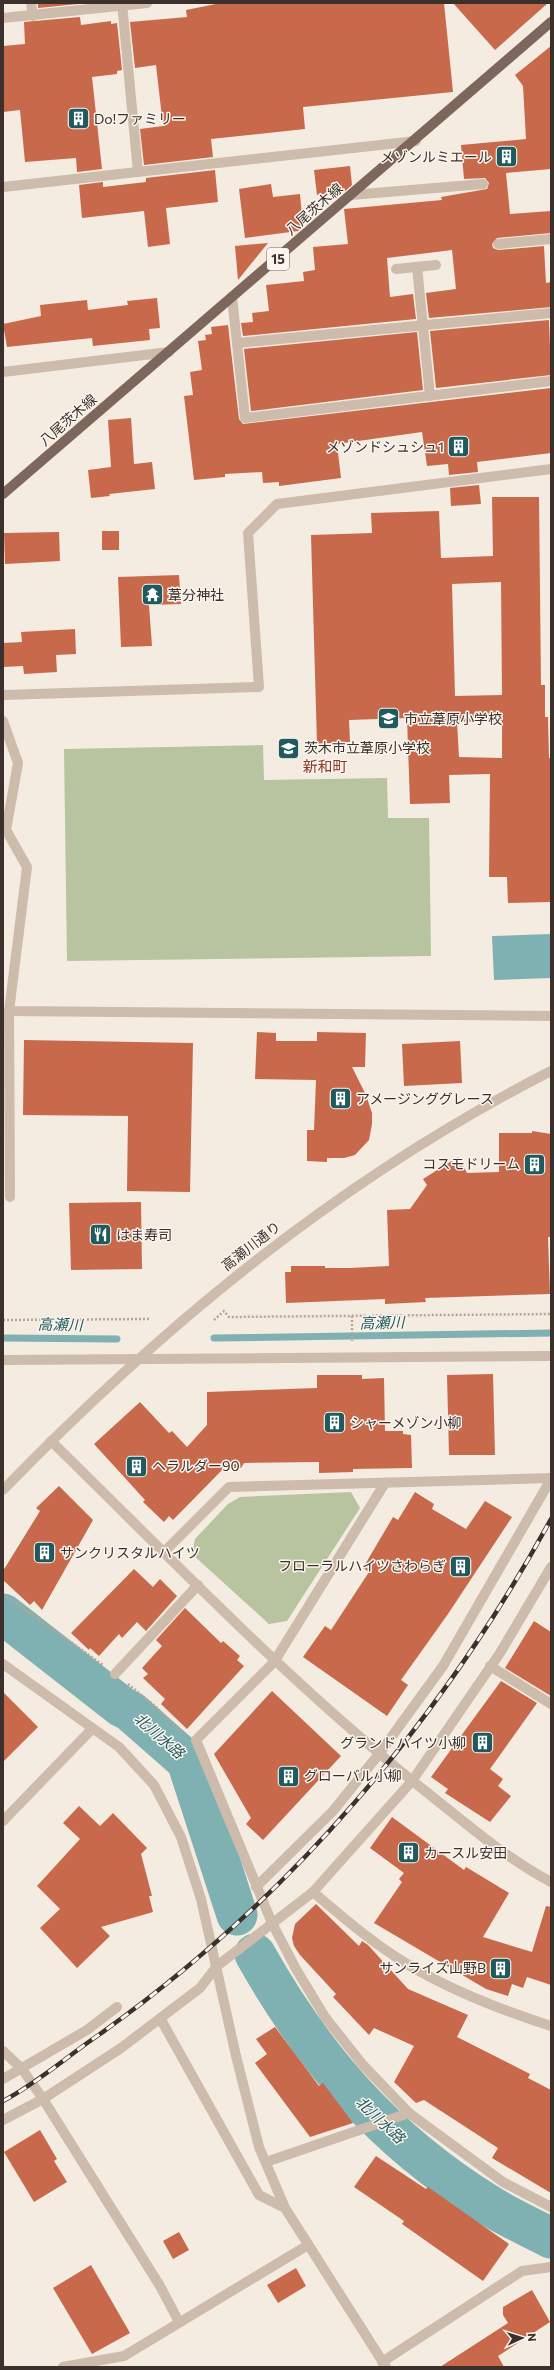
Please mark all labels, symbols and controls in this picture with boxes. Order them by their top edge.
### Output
building icon: Do!ファミリー [66,106,92,132]
place label: Do!ファミリー [94,110,186,127]
building icon: メゾンルミエール [494,144,520,170]
place label: メゾンルミエール [380,148,492,165]
street label: 八尾茨木線 [282,179,346,238]
road number: 15 [267,248,289,270]
street label: 八尾茨木線 [36,390,100,449]
building icon: メゾンドシュシュ1 [446,434,472,460]
place label: メゾンドシュシュ1 [326,438,444,455]
temple icon: 葦分神社 [139,582,165,608]
place label: 葦分神社 [168,586,224,603]
school or university icon: 市立葦原小学校 [375,706,401,732]
place label: 市立葦原小学校 [404,710,502,727]
school or university icon: 茨木市立葦原小学校 [276,735,302,761]
place label: 茨木市立葦原小学校 [304,739,430,756]
district label: 新和町 [302,757,348,775]
building icon: アメージンググレース [328,1086,354,1112]
place label: アメージンググレース [356,1090,494,1107]
building icon: コスモドリーム [522,1151,548,1177]
place label: コスモドリーム [422,1155,520,1172]
street label: 高瀬川通り [218,1217,284,1274]
restaurant icon: はま寿司 [87,1222,113,1248]
place label: はま寿司 [116,1226,172,1243]
water label: 高瀬川 [359,1313,407,1331]
water label: 高瀬川 [37,1315,85,1333]
building icon: シャーメゾン小柳 [322,1410,348,1436]
place label: シャーメゾン小柳 [350,1414,461,1431]
building icon: ヘラルダー90 [123,1453,149,1479]
place label: ヘラルダー90 [152,1457,240,1474]
building icon: サンクリスタルハイツ [32,1540,58,1566]
place label: サンクリスタルハイツ [60,1544,200,1561]
building icon: フローラルハイツさわらぎ [448,1553,474,1579]
place label: フローラルハイツさわらぎ [278,1557,446,1574]
water label: 北川水路 [131,1709,190,1763]
building icon: グランドハイツ小柳 [469,1730,495,1756]
place label: グランドハイツ小柳 [340,1734,466,1751]
building icon: グローバル小柳 [276,1763,302,1789]
place label: グローバル小柳 [304,1767,402,1784]
building icon: カースル安田 [396,1840,422,1866]
place label: カースル安田 [424,1844,507,1861]
building icon: サンライズ山野B [488,1955,514,1981]
place label: サンライズ山野B [379,1959,486,1976]
water label: 北川水路 [353,2092,410,2148]
north arrow [502,2318,542,2358]
text: N [526,2333,539,2342]

